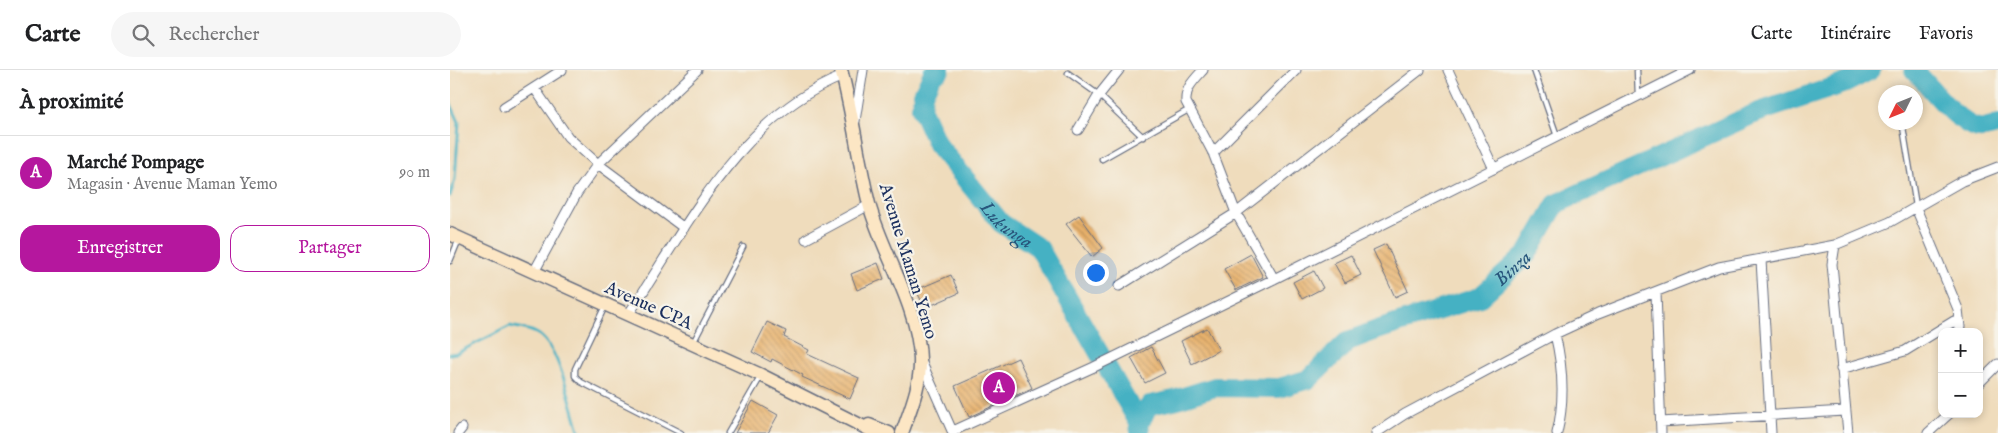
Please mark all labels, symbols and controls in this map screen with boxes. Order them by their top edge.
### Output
search box [111,12,461,57]
text: Carte [25,19,81,50]
icon: search [129,21,157,49]
text: Rechercher [169,23,260,47]
text: Carte [1751,23,1793,46]
text: Itinéraire [1821,23,1891,46]
text: Favoris [1919,23,1973,46]
north arrow [1878,85,1923,130]
text: À proximité [20,89,123,116]
text: Marché Pompage [67,151,204,175]
text: A [31,163,41,183]
text: 90 m [399,163,430,183]
text: Magasin · Avenue Maman Yemo [67,175,277,195]
street label: Avenue Maman Yemo [873,180,942,342]
water label: Lukunga [973,196,1037,255]
button: Enregistrer [20,225,220,272]
button: Partager [230,225,430,272]
water label: Binza [1490,246,1537,292]
your location [1083,260,1109,286]
street label: Avenue CPA [600,276,697,336]
map controls [1938,328,1983,418]
button: + [1938,328,1983,373]
pin: A [983,369,1015,407]
button: − [1938,373,1983,418]

